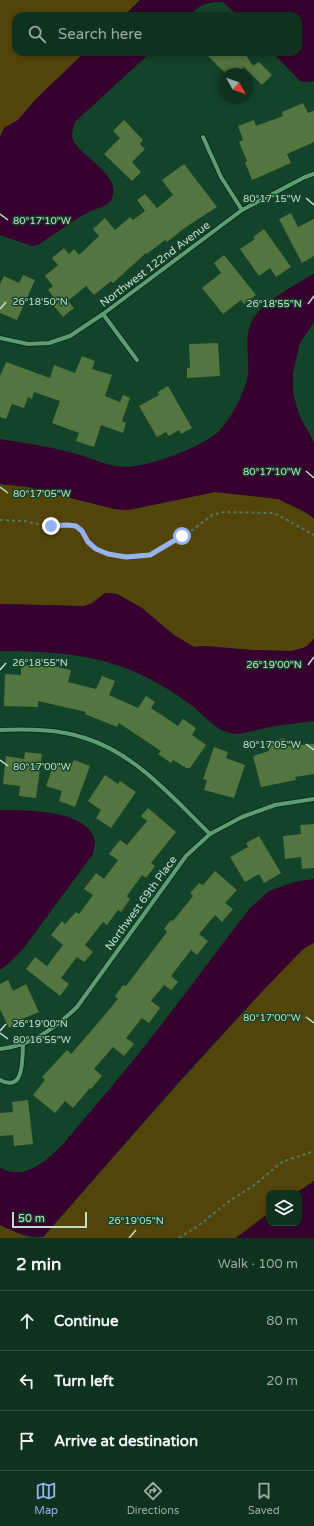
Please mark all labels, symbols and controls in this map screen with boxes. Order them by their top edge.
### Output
search box [12,12,302,56]
icon: search [26,23,48,45]
text: Search here [58,25,142,43]
north arrow [218,68,254,104]
text: 80°17'15"W [243,193,301,205]
text: 80°17'10"W [13,215,71,227]
street label: Northwest 122nd Avenue [98,218,212,310]
text: 26°18'50"N [12,296,68,308]
text: 26°18'55"N [246,298,302,310]
text: 80°17'10"W [243,466,301,478]
text: 80°17'05"W [13,488,71,500]
route end [42,517,60,535]
route start [173,527,191,545]
text: 26°18'55"N [12,657,68,669]
text: 26°19'00"N [246,659,302,671]
text: 80°17'05"W [243,739,301,751]
text: 80°17'00"W [13,761,71,773]
street label: Northwest 69th Place [102,853,180,953]
text: 80°17'00"W [243,1012,301,1024]
text: 26°19'00"N [12,1018,68,1030]
text: 80°16'55"W [13,1034,71,1046]
map controls [266,1190,302,1226]
button: layers [266,1190,302,1226]
scale bar [12,1210,87,1229]
text: 50 m [18,1212,45,1225]
text: 26°19'05"N [108,1215,164,1227]
text: 2 min [16,1254,61,1275]
text: Walk · 100 m [218,1256,298,1272]
icon: ahead [16,1310,38,1332]
text: Continue [54,1312,118,1330]
text: 80 m [266,1313,298,1329]
icon: left [16,1370,38,1392]
text: Turn left [54,1372,114,1390]
text: 20 m [266,1373,298,1389]
icon: arrive [16,1430,38,1452]
text: Arrive at destination [54,1432,198,1450]
tab: Map [34,1480,58,1517]
tab: Directions [127,1480,179,1517]
tab: Saved [248,1480,280,1517]

